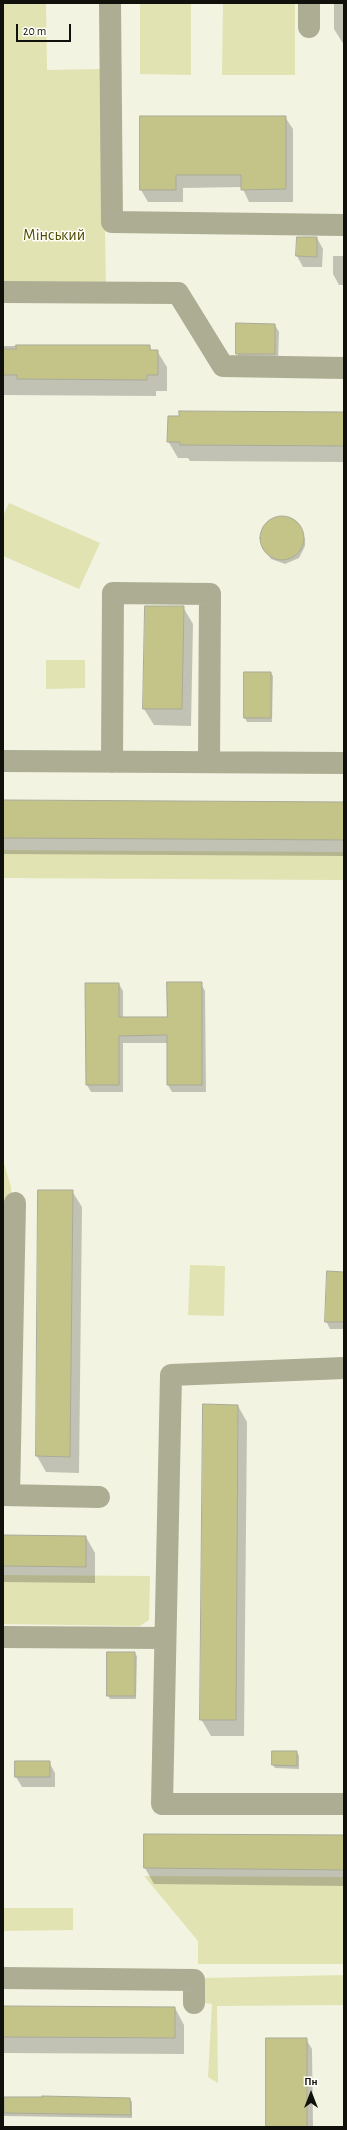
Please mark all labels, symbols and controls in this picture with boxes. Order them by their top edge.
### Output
scale bar [18,16,73,42]
text: 20 m [23,25,46,37]
park label: Мінський [23,225,85,245]
north arrow [291,2074,331,2114]
text: Пн [304,2076,318,2087]

